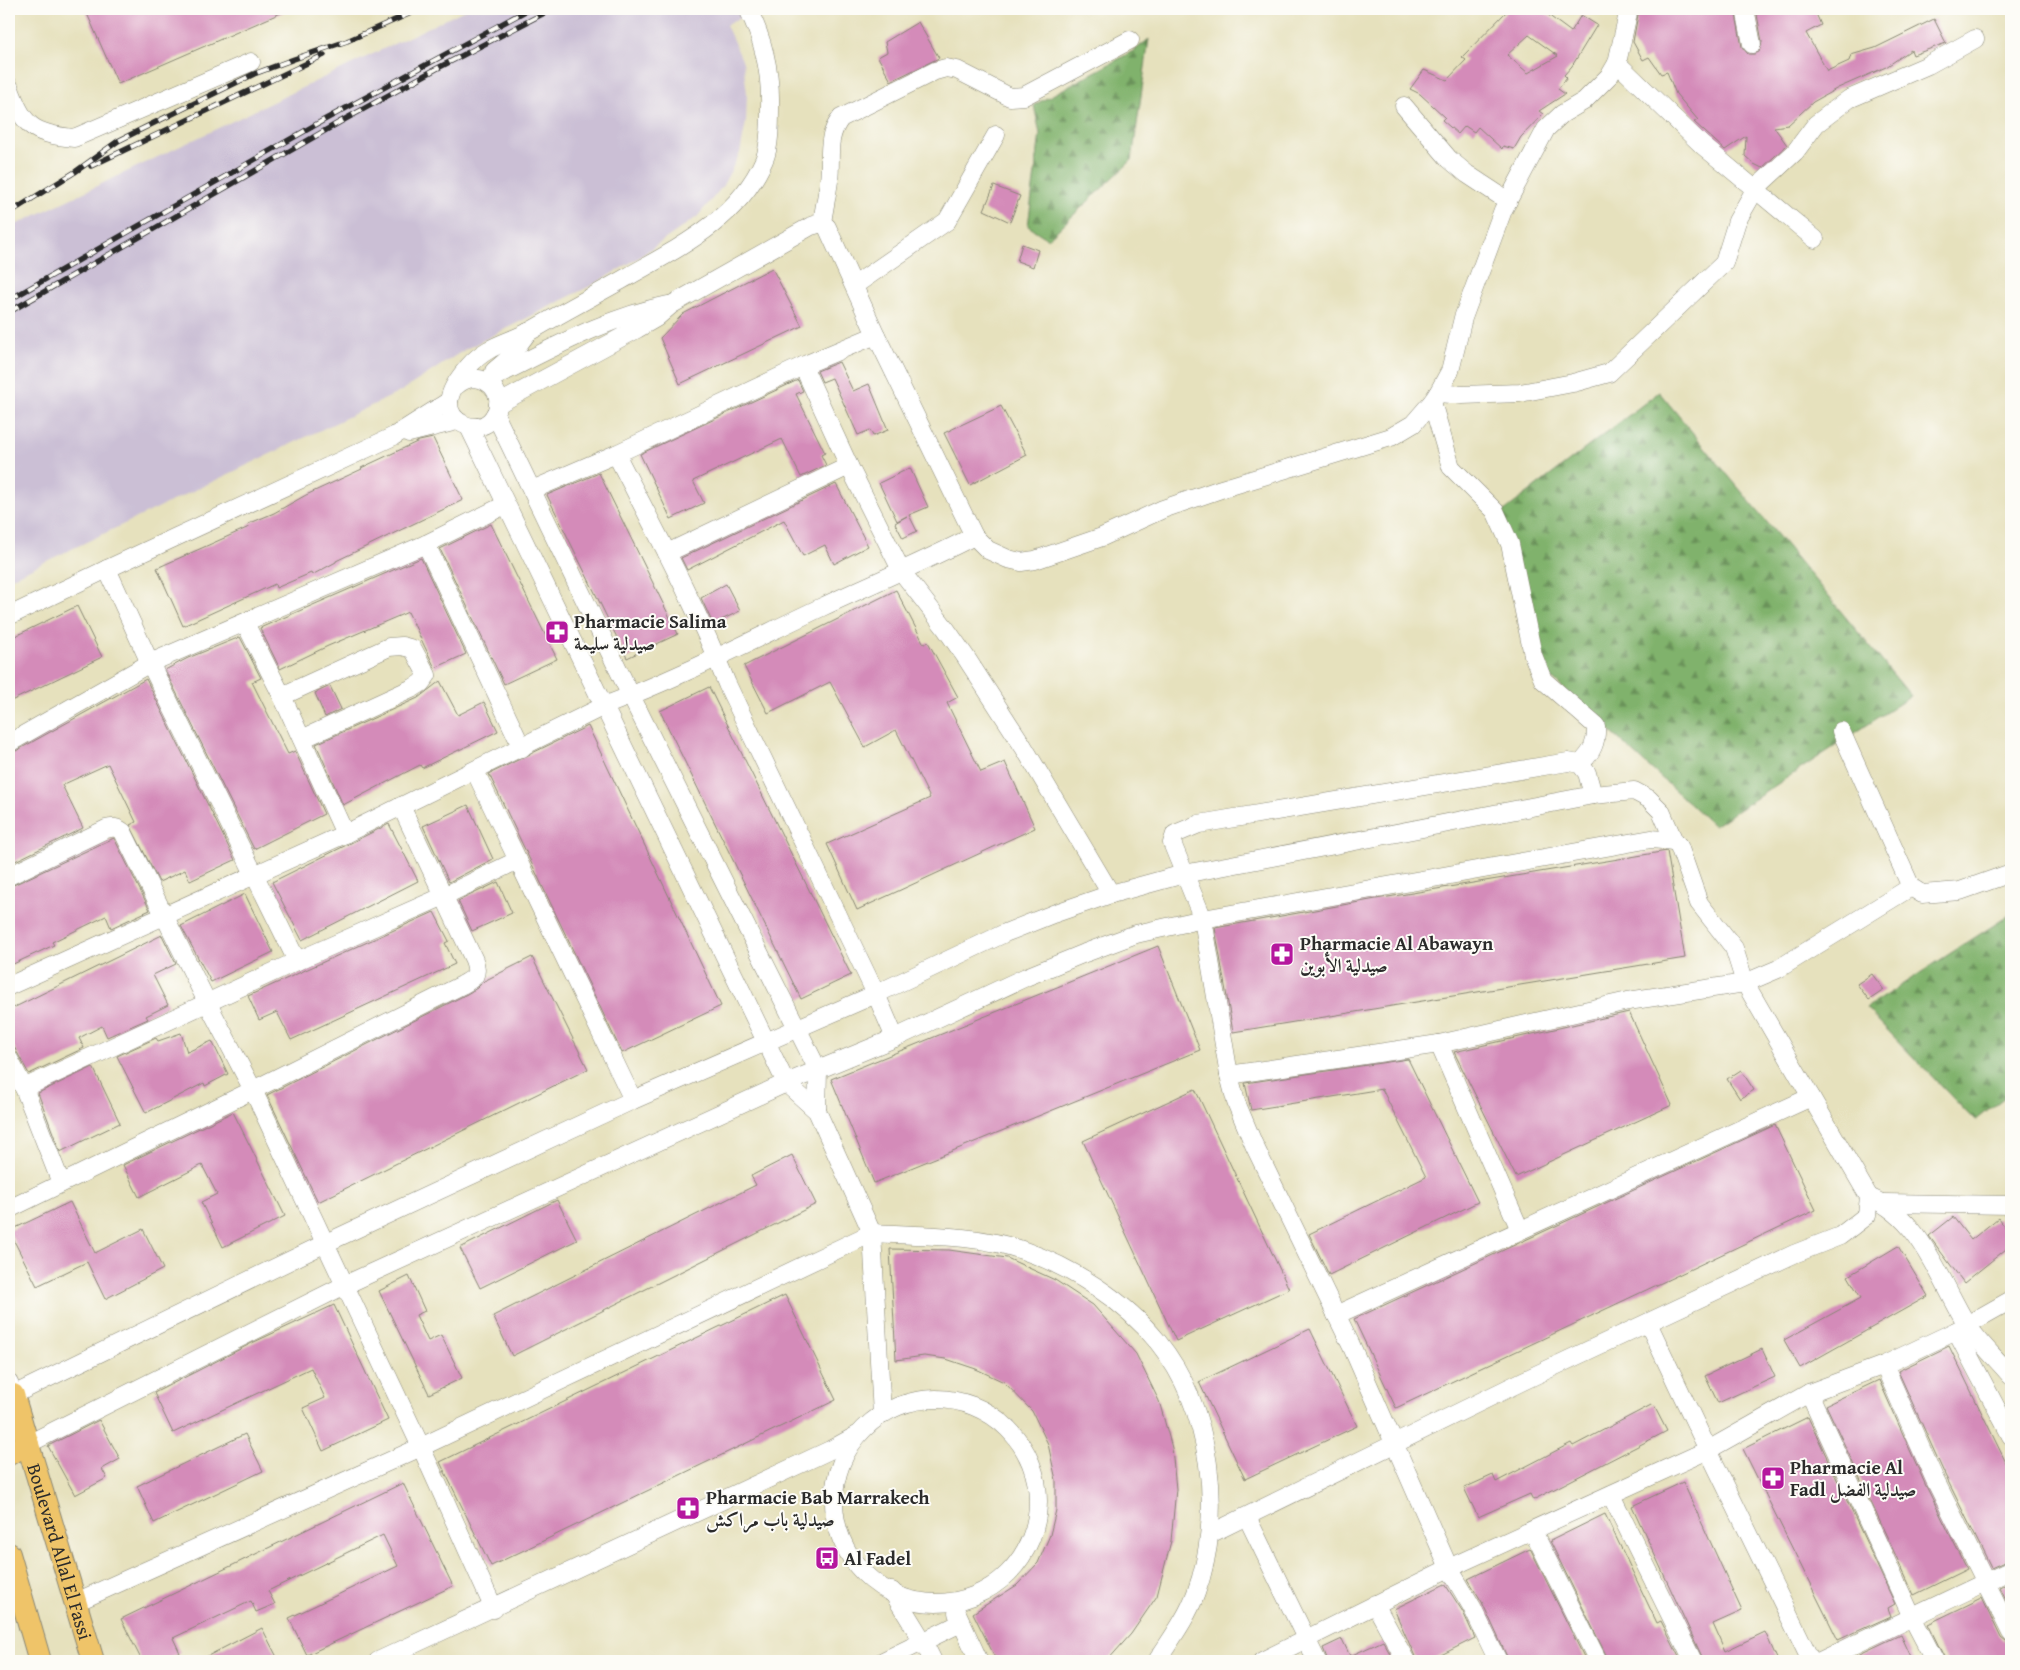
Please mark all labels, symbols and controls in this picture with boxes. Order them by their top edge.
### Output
place label: Pharmacie Salima صيدلية سليمة [574,607,727,657]
pharmacy icon: Pharmacie Salima صيدلية سليمة [544,619,570,645]
place label: Pharmacie Al Abawayn صيدلية الأبوين [1300,929,1494,979]
pharmacy icon: Pharmacie Al Abawayn صيدلية الأبوين [1269,941,1295,967]
place label: Pharmacie Al Fadl صيدلية الفضل [1790,1453,1917,1503]
street label: Boulevard Allal El Fassi [20,1460,100,1643]
pharmacy icon: Pharmacie Al Fadl صيدلية الفضل [1760,1465,1786,1491]
place label: Pharmacie Bab Marrakech صيدلية باب مراكش [706,1483,930,1533]
pharmacy icon: Pharmacie Bab Marrakech صيدلية باب مراكش [675,1495,701,1521]
place label: Al Fadel [844,1544,911,1572]
bus stop icon: Al Fadel [814,1545,840,1571]

